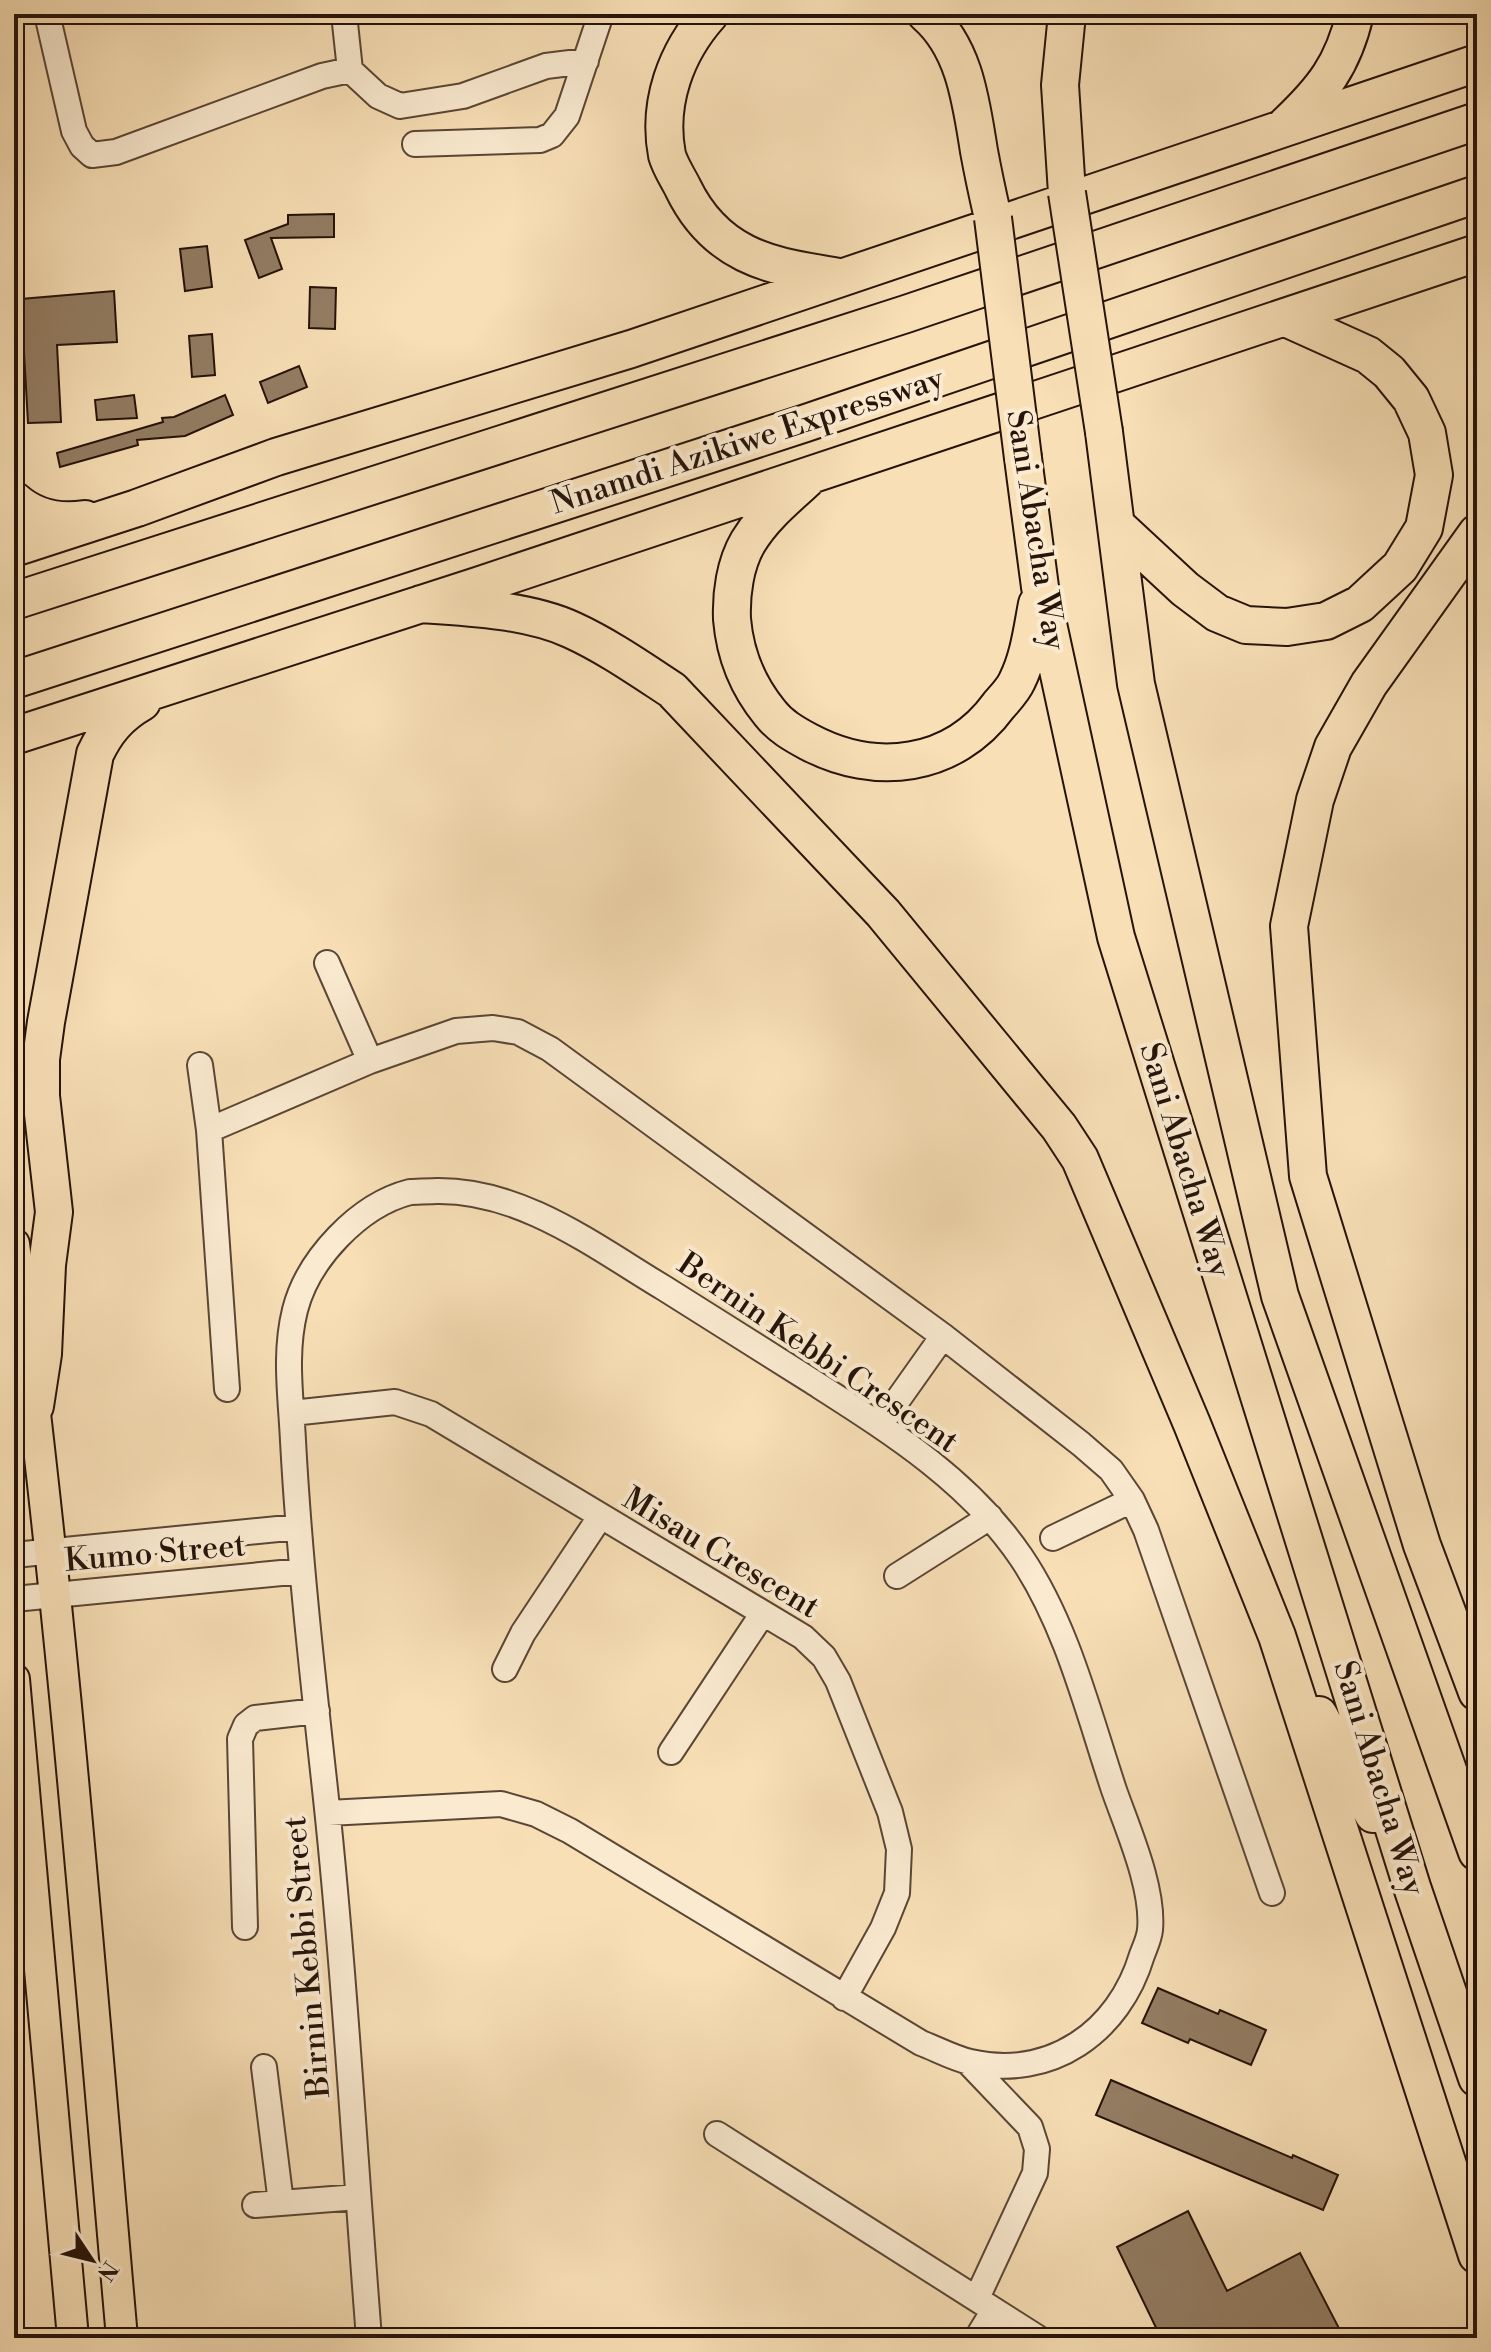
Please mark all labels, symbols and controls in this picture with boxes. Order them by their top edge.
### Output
street label: Nnamdi Azikiwe Expressway [545,358,949,524]
street label: Sani Abacha Way [997,407,1075,653]
street label: Sani Abacha Way [1130,1038,1240,1282]
street label: Bernin Kebbi Crescent [669,1244,966,1462]
street label: Misau Crescent [615,1479,827,1627]
street label: Kumo Street [63,1525,247,1581]
street label: Sani Abacha Way [1324,1656,1434,1900]
street label: Birnin Kebbi Street [275,1814,339,2100]
north arrow [52,2220,132,2300]
text: N [91,2256,123,2286]

